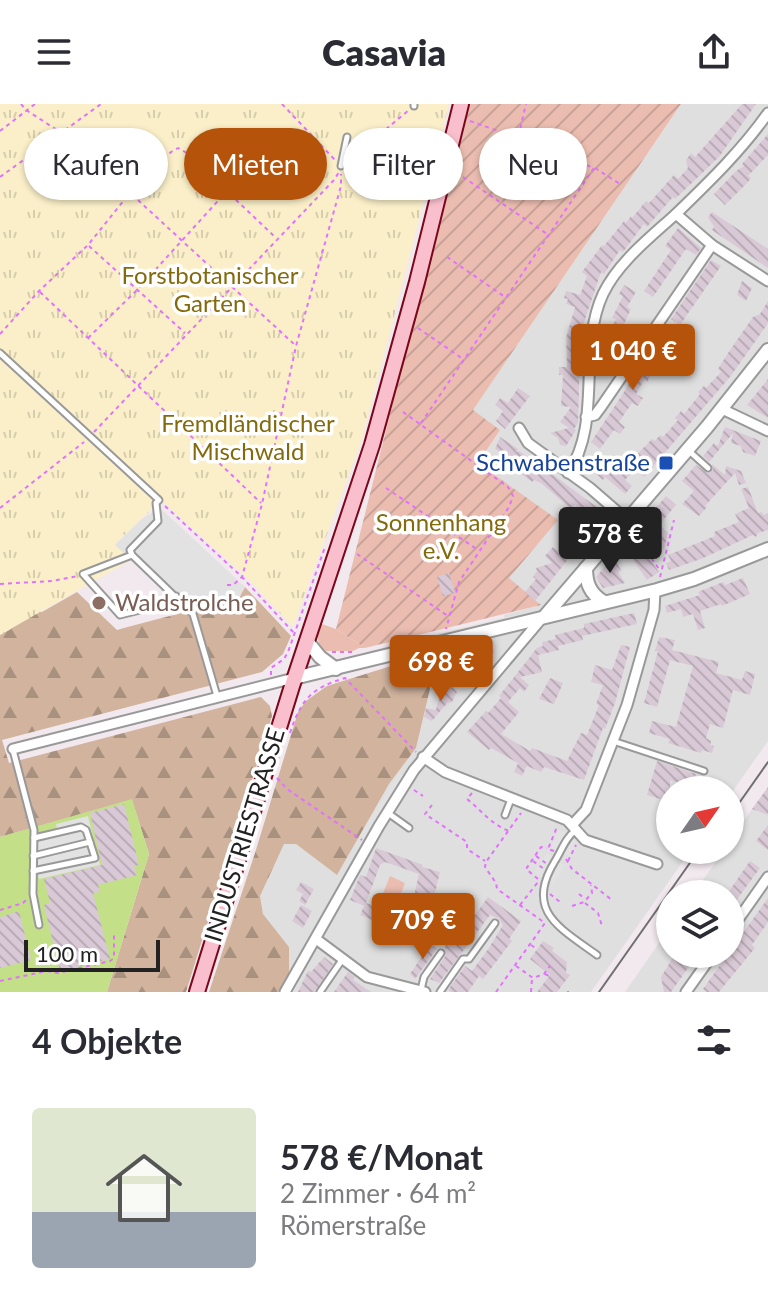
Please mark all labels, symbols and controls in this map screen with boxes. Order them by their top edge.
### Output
icon: menu [32,30,76,74]
text: Casavia [322,30,446,74]
icon: share [692,30,736,74]
chip: Kaufen [24,128,168,200]
chip: Mieten [184,128,327,200]
chip: Filter [343,128,463,200]
chip: Neu [479,128,587,200]
park label: Forstbotanischer Garten [122,260,299,317]
pin: 1 040 € [559,324,707,392]
text: 1 040 € [589,334,677,366]
park label: Fremdländischer Mischwald [161,408,335,465]
place label: Schwabenstraße [476,447,650,476]
marker: Schwabenstraße [657,454,675,472]
park label: Sonnenhang e.V. [376,507,506,564]
pin: 578 € [554,507,666,575]
text: 578 € [577,517,643,549]
place label: Waldstrolche [115,587,254,616]
marker: Waldstrolche [90,594,108,612]
pin: 698 € [385,635,497,703]
text: 698 € [408,645,474,677]
street label: INDUSTRIESTRASSE [197,724,290,945]
north arrow [656,776,744,864]
map controls [656,776,744,968]
button: layers [656,880,744,968]
pin: 709 € [367,893,479,961]
text: 709 € [390,903,456,935]
scale bar [24,936,160,972]
text: 100 m [36,940,98,967]
icon: filters [692,1018,736,1062]
text: 4 Objekte [32,1020,182,1061]
text: 578 €/Monat [280,1136,483,1177]
icon: home [96,1140,192,1236]
text: 2 Zimmer · 64 m² [280,1177,476,1209]
text: Römerstraße [280,1209,426,1241]

